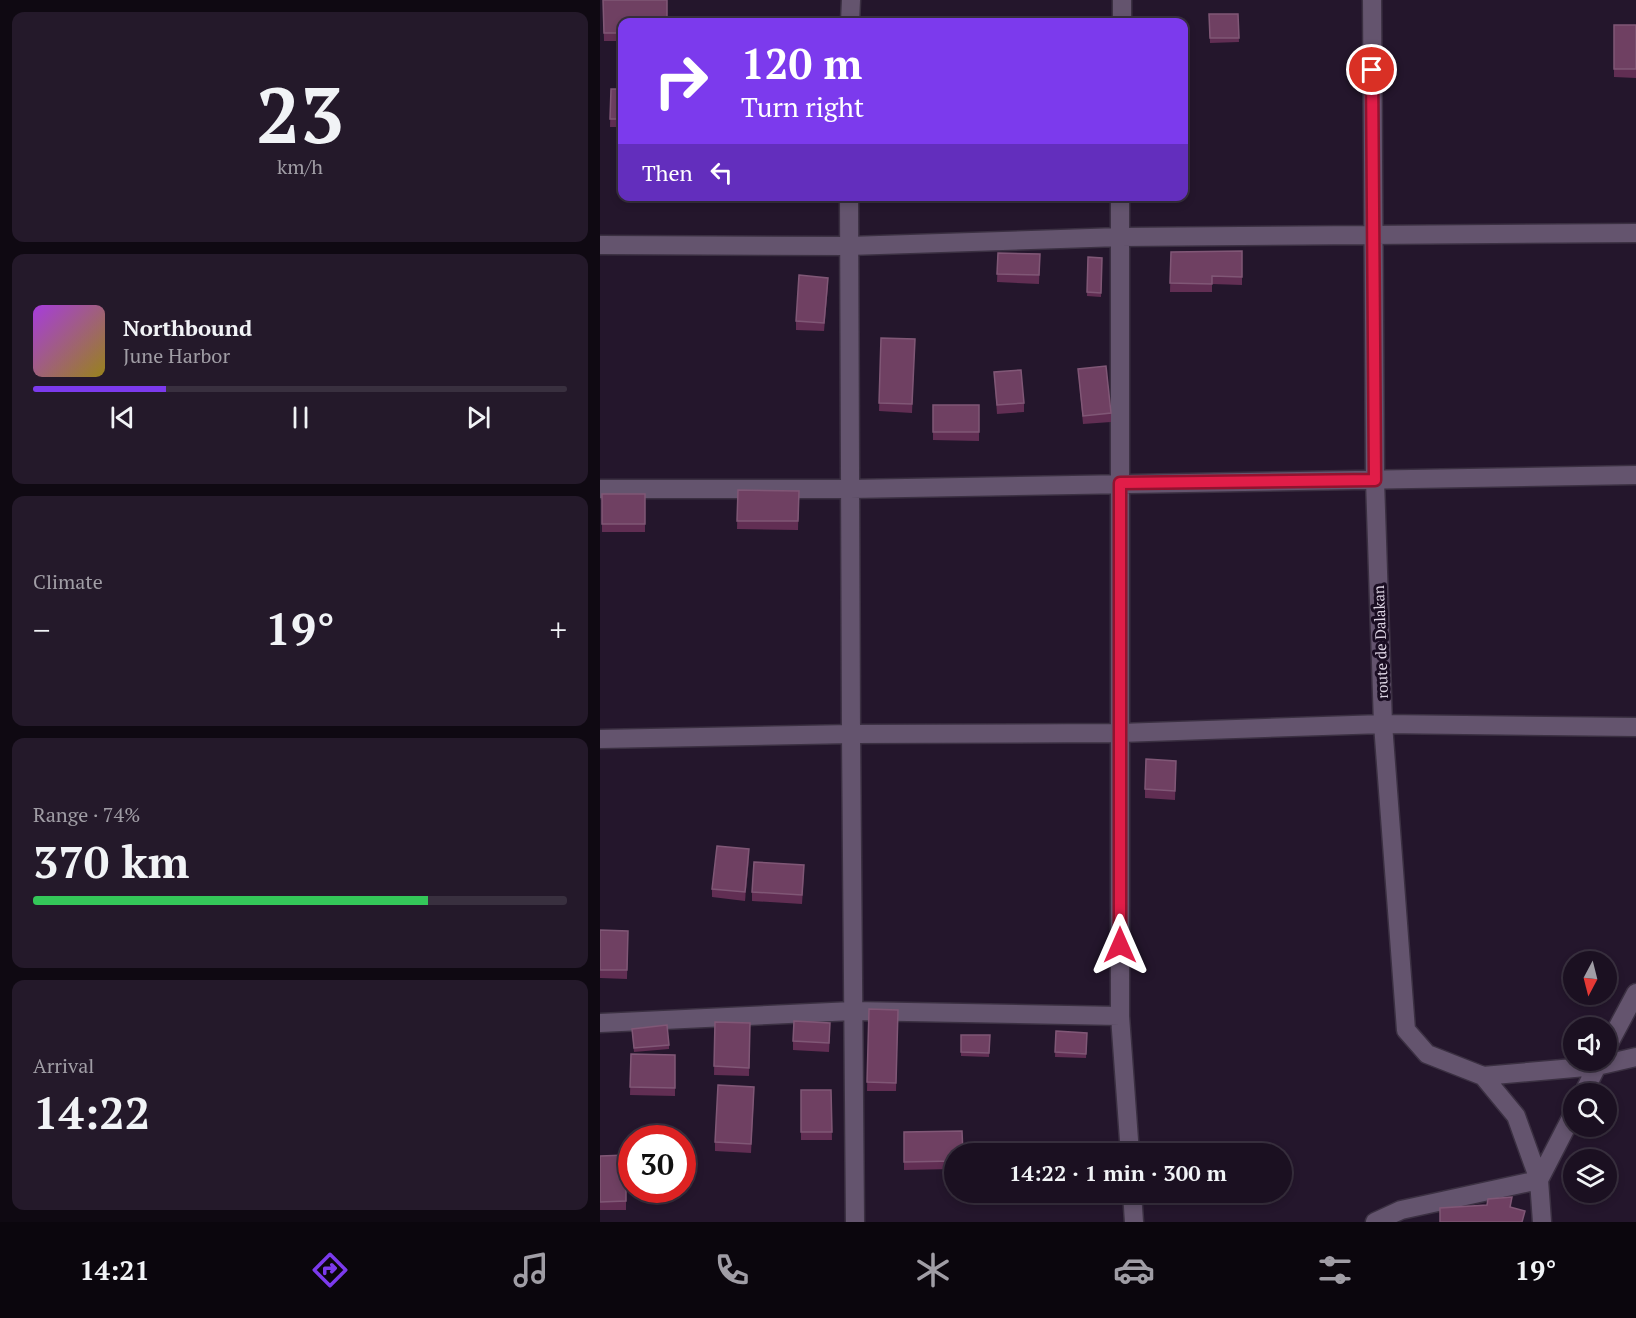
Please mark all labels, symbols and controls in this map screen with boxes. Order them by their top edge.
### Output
text: 120 m [741,35,862,91]
icon: right [642,42,720,120]
pin [1346,44,1397,95]
icon: arrive [1355,53,1388,86]
text: 23 [256,62,344,165]
text: Turn right [741,89,864,125]
text: km/h [277,153,323,180]
icon: left [705,156,738,189]
text: Then [642,158,693,187]
text: Northbound [123,313,252,342]
text: June Harbor [123,342,230,369]
icon: previous [106,401,139,434]
icon: pause [284,401,317,434]
icon: next [462,401,495,434]
text: Climate [33,568,103,595]
street label: route de Dalakan [1368,585,1392,699]
text: 19° [265,598,335,658]
text: − [33,608,51,651]
text: + [549,608,567,651]
text: Range · 74% [33,801,140,828]
text: 370 km [33,831,189,891]
position arrow [1088,913,1152,977]
north arrow [1563,951,1617,1005]
map controls [1563,951,1617,1203]
button: sound [1563,1017,1617,1071]
text: Arrival [33,1052,94,1079]
text: 14:22 [33,1082,150,1142]
button: search [1563,1083,1617,1137]
speed limit sign: 30 [618,1125,696,1203]
button: layers [1563,1149,1617,1203]
text: 14:22 · 1 min · 300 m [1009,1158,1227,1187]
icon: directions [309,1249,351,1291]
icon: music [510,1249,552,1291]
icon: phone [711,1249,753,1291]
icon: climate [912,1249,954,1291]
icon: car [1113,1249,1155,1291]
icon: filters [1314,1249,1356,1291]
text: 14:21 [80,1252,150,1288]
text: 19° [1515,1252,1556,1288]

